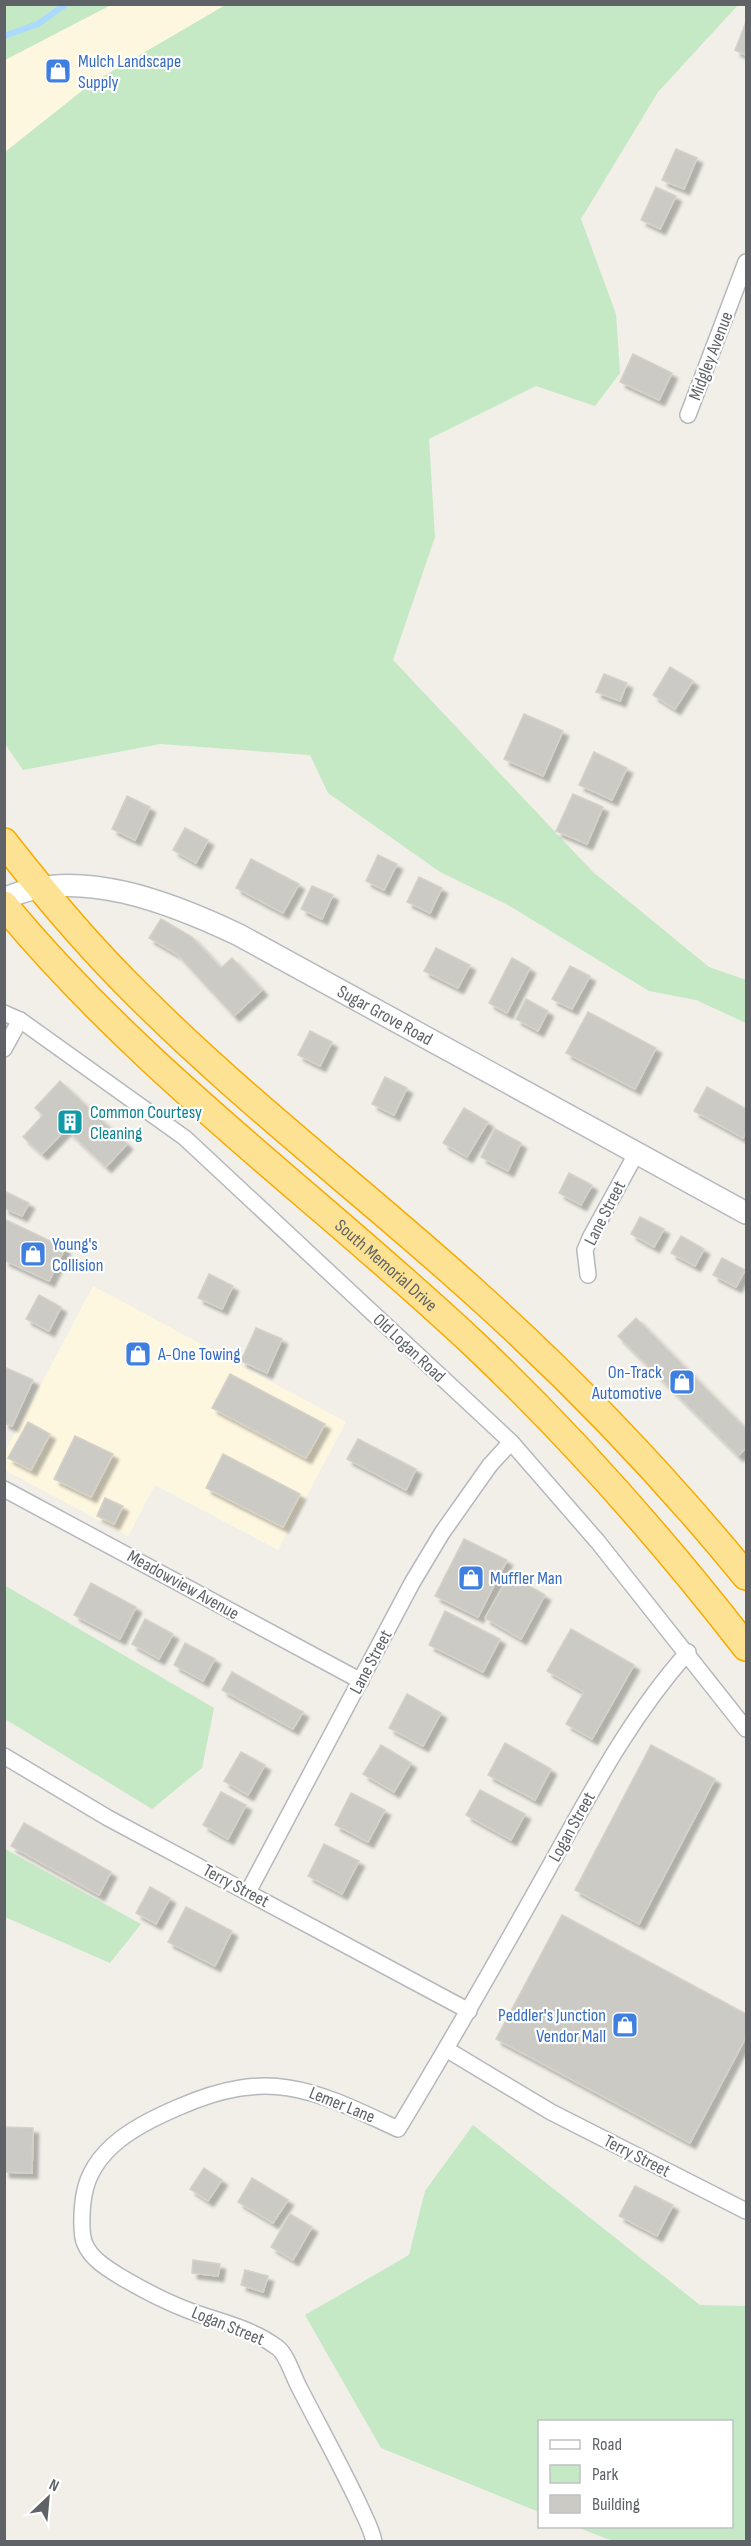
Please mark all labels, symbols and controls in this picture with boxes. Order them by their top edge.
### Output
place label: Mulch Landscape Supply [78,51,181,93]
shop icon: Mulch Landscape Supply [43,56,73,86]
street label: Midgley Avenue [685,309,737,403]
street label: Sugar Grove Road [334,981,436,1050]
place label: Common Courtesy Cleaning [90,1102,202,1144]
building icon: Common Courtesy Cleaning [55,1107,85,1137]
street label: Lane Street [580,1177,630,1249]
street label: South Memorial Drive [331,1215,442,1316]
place label: Young's Collision [52,1234,103,1276]
shop icon: Young's Collision [18,1239,48,1269]
street label: Old Logan Road [369,1309,449,1387]
shop icon: A-One Towing [123,1339,153,1369]
place label: A-One Towing [157,1344,241,1365]
place label: On-Track Automotive [591,1362,662,1404]
shop icon: On-Track Automotive [667,1367,697,1397]
street label: Meadowview Avenue [124,1546,242,1624]
shop icon: Muffler Man [456,1563,486,1593]
place label: Muffler Man [490,1568,563,1589]
street label: Lane Street [345,1626,397,1698]
street label: Logan Street [544,1788,600,1865]
street label: Terry Street [199,1860,273,1912]
place label: Peddler's Junction Vendor Mall [498,2005,606,2047]
shop icon: Peddler's Junction Vendor Mall [610,2010,640,2040]
street label: Lemer Lane [306,2082,378,2128]
street label: Terry Street [600,2130,674,2182]
street label: Logan Street [189,2302,268,2350]
legend [538,2420,733,2528]
text: Road [592,2434,622,2455]
text: Park [592,2464,618,2485]
north arrow [18,2468,78,2528]
text: N [46,2475,62,2496]
text: Building [592,2494,640,2515]

